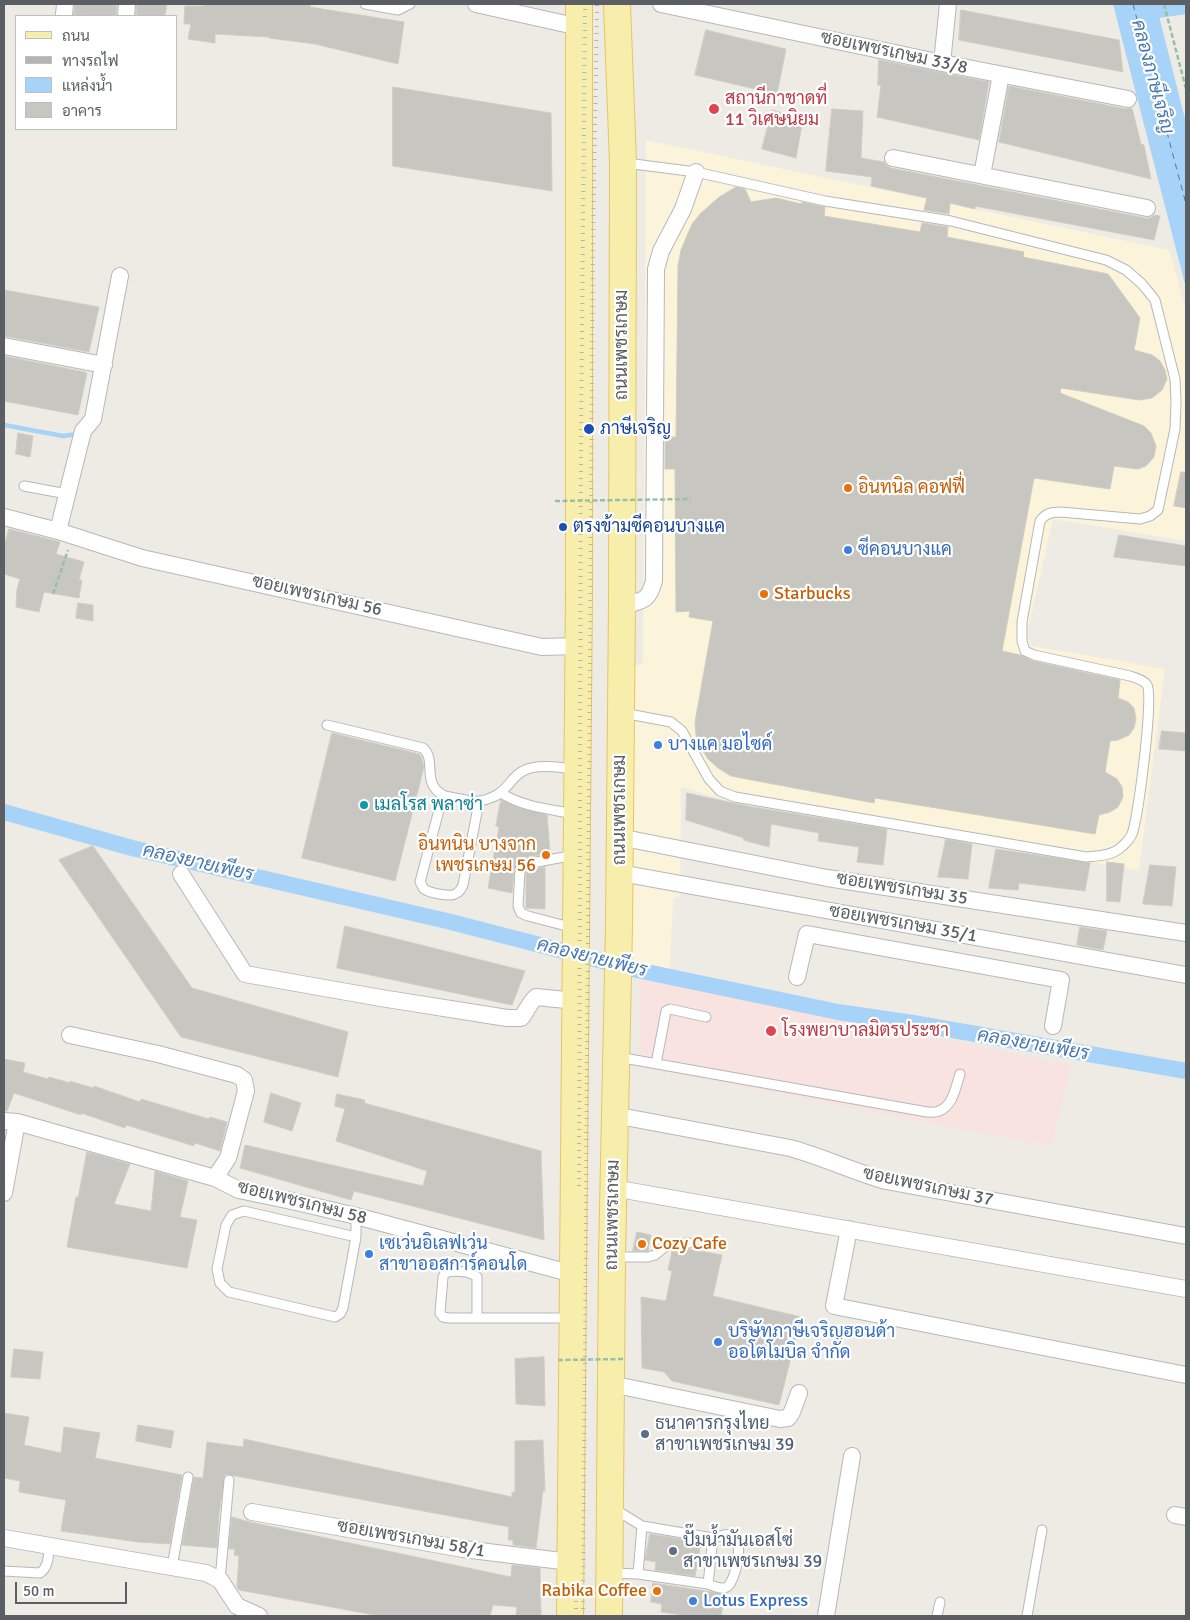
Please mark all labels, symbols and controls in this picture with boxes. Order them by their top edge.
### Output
legend [15,15,178,130]
water label: คลองภาษีเจริญ [1126,17,1178,137]
text: ถนน [62,27,90,45]
street label: ซอยเพชรเกษม 33/8 [818,27,970,79]
text: ทางรถไฟ [62,52,119,70]
text: แหล่งน้ำ [62,77,113,95]
place label: สถานีกาชาดที่ 11 วิเศษนิยม [725,88,827,130]
text: อาคาร [62,102,102,120]
marker: สถานีกาชาดที่ 11 วิเศษนิยม [707,102,721,116]
street label: ถนนเพชรเกษม [611,290,633,400]
place label: ภาษีเจริญ [600,418,671,440]
marker: ภาษีเจริญ [582,422,596,436]
place label: อินทนิล คอฟฟี่ [858,477,965,499]
marker: อินทนิล คอฟฟี่ [842,482,854,494]
place label: ตรงข้ามซีคอนบางแค [573,516,725,538]
marker: ตรงข้ามซีคอนบางแค [557,521,569,533]
place label: ซีคอนบางแค [858,539,952,561]
marker: ซีคอนบางแค [842,544,854,556]
street label: ซอยเพชรเกษม 56 [250,571,384,621]
place label: Starbucks [774,583,851,605]
marker: Starbucks [758,588,770,600]
place label: บางแค มอไซค์ [668,734,772,756]
marker: บางแค มอไซค์ [652,739,664,751]
street label: ถนนเพชรเกษม [609,755,631,865]
place label: เมลโรส พลาซ่า [374,794,483,816]
marker: เมลโรส พลาซ่า [358,799,370,811]
place label: อินทนิน บางจาก เพชรเกษม 56 [418,834,536,876]
water label: คลองยายเพียร [140,839,256,887]
marker: อินทนิน บางจาก เพชรเกษม 56 [540,849,552,861]
street label: ซอยเพชรเกษม 35 [835,868,969,910]
street label: ซอยเพชรเกษม 35/1 [827,900,979,948]
water label: คลองยายเพียร [534,933,650,983]
place label: โรงพยาบาลมิตรประชา [782,1020,949,1042]
marker: โรงพยาบาลมิตรประชา [764,1024,778,1038]
water label: คลองยายเพียร [975,1024,1091,1066]
street label: ถนนเพชรเกษม [601,1159,625,1271]
street label: ซอยเพชรเกษม 37 [861,1163,995,1211]
street label: ซอยเพชรเกษม 58 [235,1176,369,1230]
place label: เซเว่นอิเลฟเว่น สาขาออสการ์คอนโด [379,1233,527,1276]
place label: Cozy Cafe [652,1233,727,1255]
marker: Cozy Cafe [636,1238,648,1250]
marker: เซเว่นอิเลฟเว่น สาขาออสการ์คอนโด [363,1248,375,1260]
place label: บริษัทภาษีเจริญฮอนด้า ออโตโมบิล จำกัด [728,1321,895,1364]
marker: บริษัทภาษีเจริญฮอนด้า ออโตโมบิล จำกัด [712,1336,724,1348]
place label: ธนาคารกรุงไทย สาขาเพชรเกษม 39 [655,1413,794,1456]
marker: ธนาคารกรุงไทย สาขาเพชรเกษม 39 [639,1428,651,1440]
street label: ซอยเพชรเกษม 58/1 [335,1515,487,1563]
place label: ปั๊มน้ำมันเอสโซ่ สาขาเพชรเกษม 39 [683,1530,822,1572]
marker: ปั๊มน้ำมันเอสโซ่ สาขาเพชรเกษม 39 [667,1545,679,1557]
scale bar [18,1572,130,1604]
place label: Rabika Coffee [541,1580,647,1602]
text: 50 m [23,1582,54,1600]
marker: Rabika Coffee [651,1585,663,1597]
place label: Lotus Express [703,1590,808,1612]
marker: Lotus Express [687,1595,699,1607]

